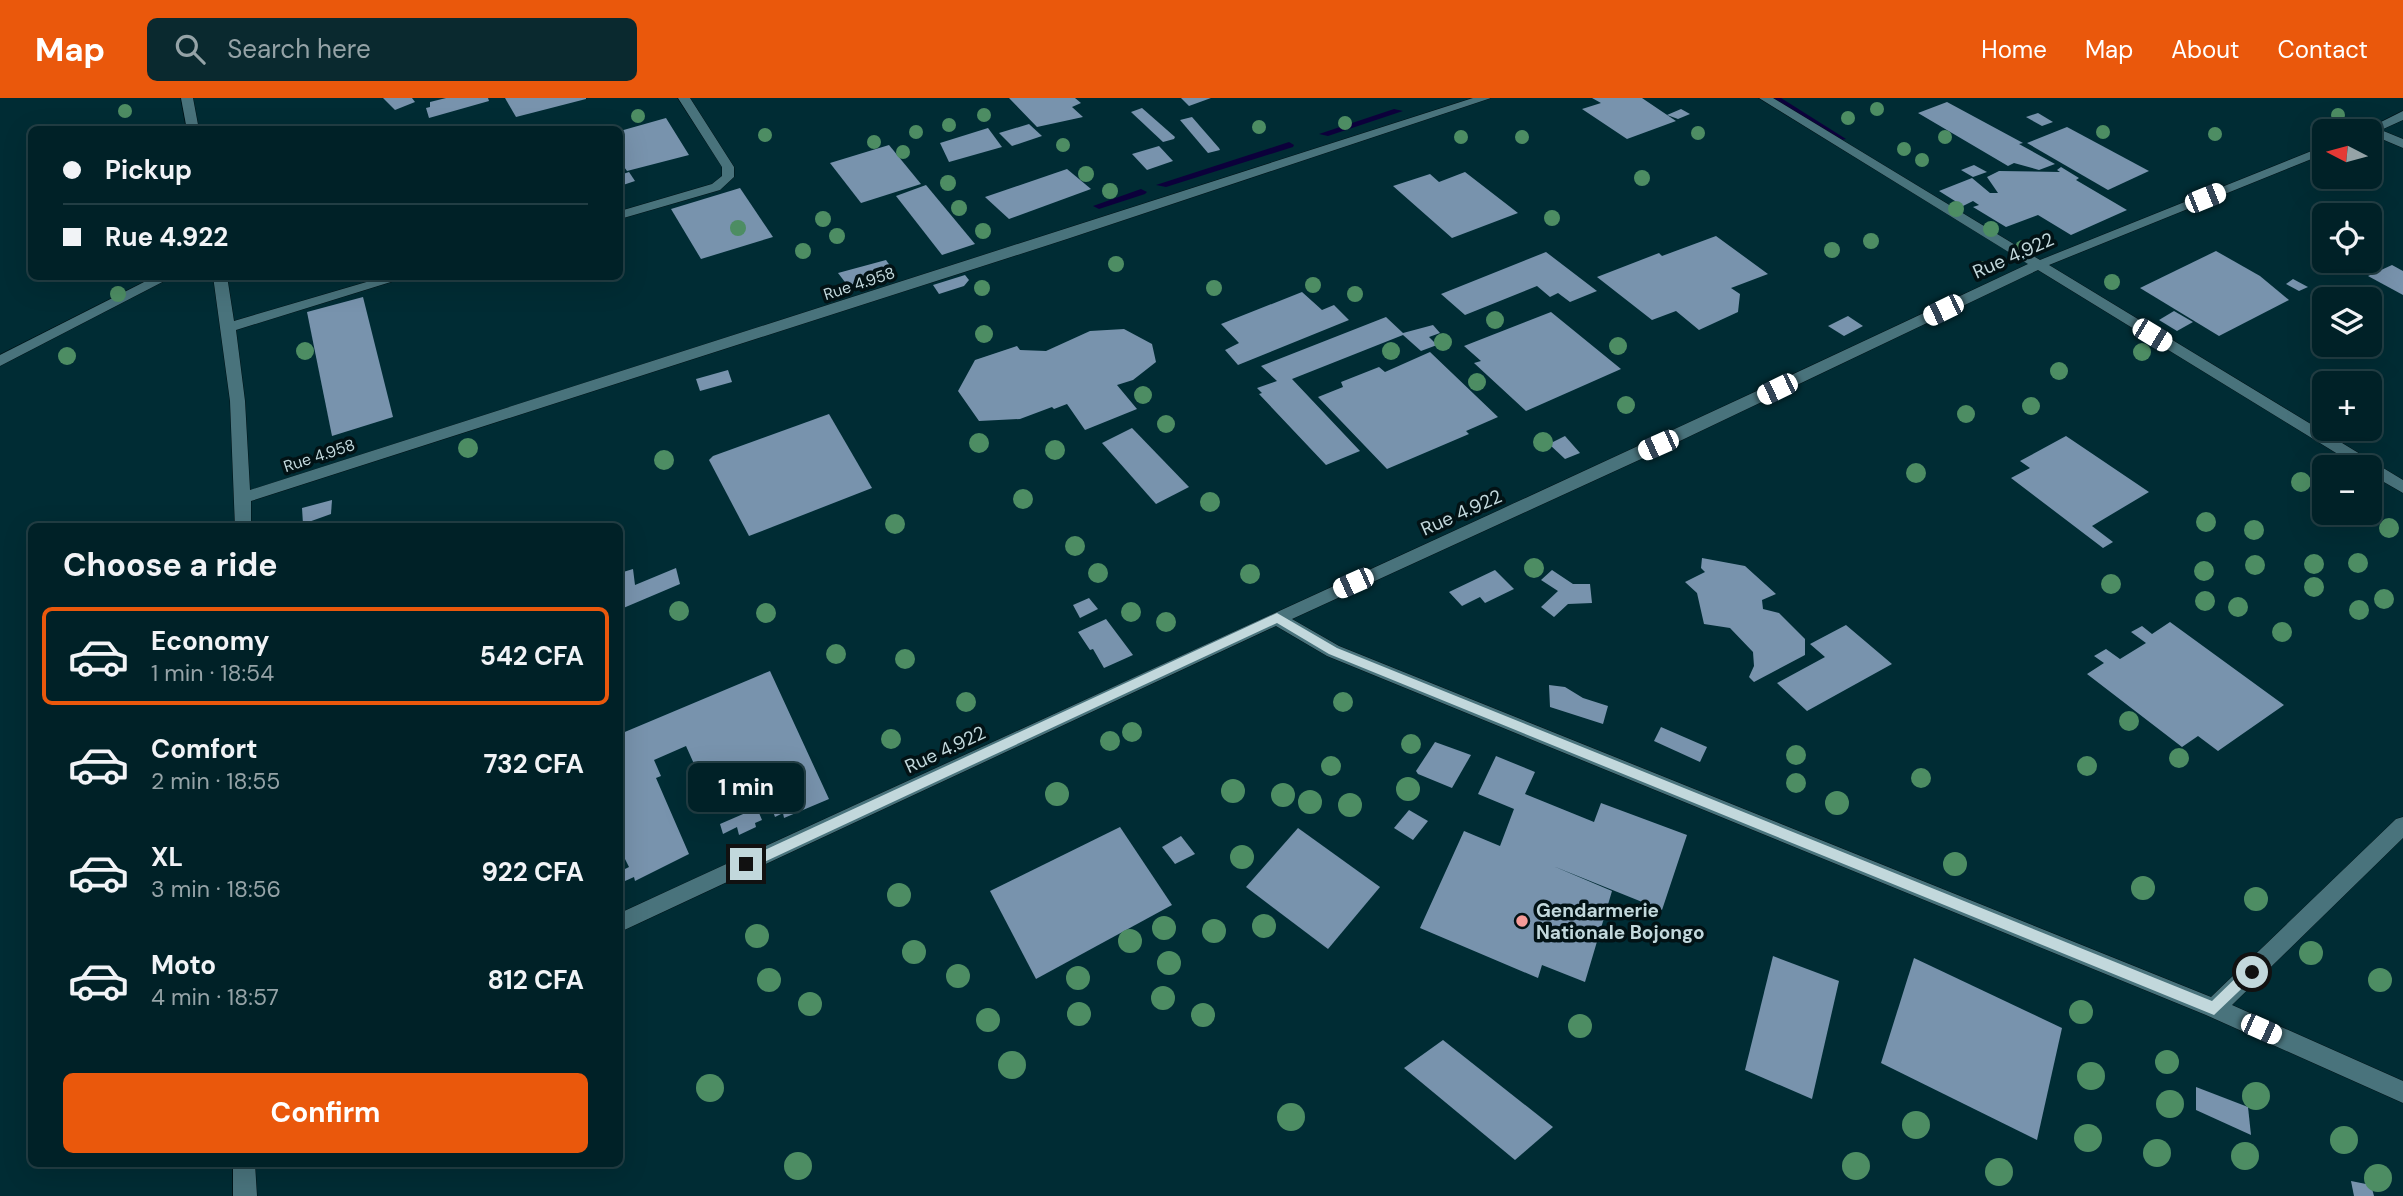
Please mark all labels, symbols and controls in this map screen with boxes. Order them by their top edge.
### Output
search box [147,18,637,81]
text: Map [35,28,105,71]
icon: search [171,30,209,68]
text: Search here [227,32,371,66]
text: Home [1981,34,2047,65]
text: Map [2085,34,2133,65]
text: About [2171,34,2240,65]
text: Contact [2278,34,2368,65]
north arrow [2312,119,2382,189]
map controls [2312,119,2382,525]
text: Pickup [105,153,192,187]
car [2182,180,2229,216]
button: locate [2312,203,2382,273]
text: Rue 4.922 [105,220,228,254]
street label: Rue 4.922 [1969,226,2058,284]
street label: Rue 4.958 [821,262,898,305]
button: layers [2312,287,2382,357]
car [1920,291,1967,329]
car [2129,315,2176,355]
car [1754,370,1801,408]
button: + [2312,371,2382,441]
car [1635,427,1682,463]
street label: Rue 4.958 [281,434,358,477]
button: − [2312,455,2382,525]
street label: Rue 4.922 [1417,483,1506,541]
text: Choose a ride [63,544,278,586]
car [1330,565,1377,601]
text: Economy [151,624,269,658]
icon: car [67,625,130,688]
text: 542 CFA [480,639,584,673]
text: 1 min · 18:54 [151,658,274,688]
street label: Rue 4.922 [901,720,990,779]
text: Comfort [151,732,257,766]
icon: car [67,733,130,796]
text: 732 CFA [483,747,584,781]
callout: 1 min [688,762,804,812]
text: 2 min · 18:55 [151,766,280,796]
text: 1 min [718,772,774,802]
text: XL [151,840,183,874]
icon: car [67,841,130,904]
route end [730,848,762,880]
text: 922 CFA [481,855,584,889]
text: 3 min · 18:56 [151,874,281,904]
place label: Gendarmerie Nationale Bojongo [1536,898,1705,945]
marker: Gendarmerie Nationale Bojongo [1514,913,1530,929]
text: Moto [151,948,216,982]
icon: car [67,949,130,1012]
route start [2236,956,2268,988]
text: 812 CFA [487,963,584,997]
text: 4 min · 18:57 [151,982,279,1012]
car [2238,1011,2285,1047]
button: Confirm [63,1073,588,1153]

